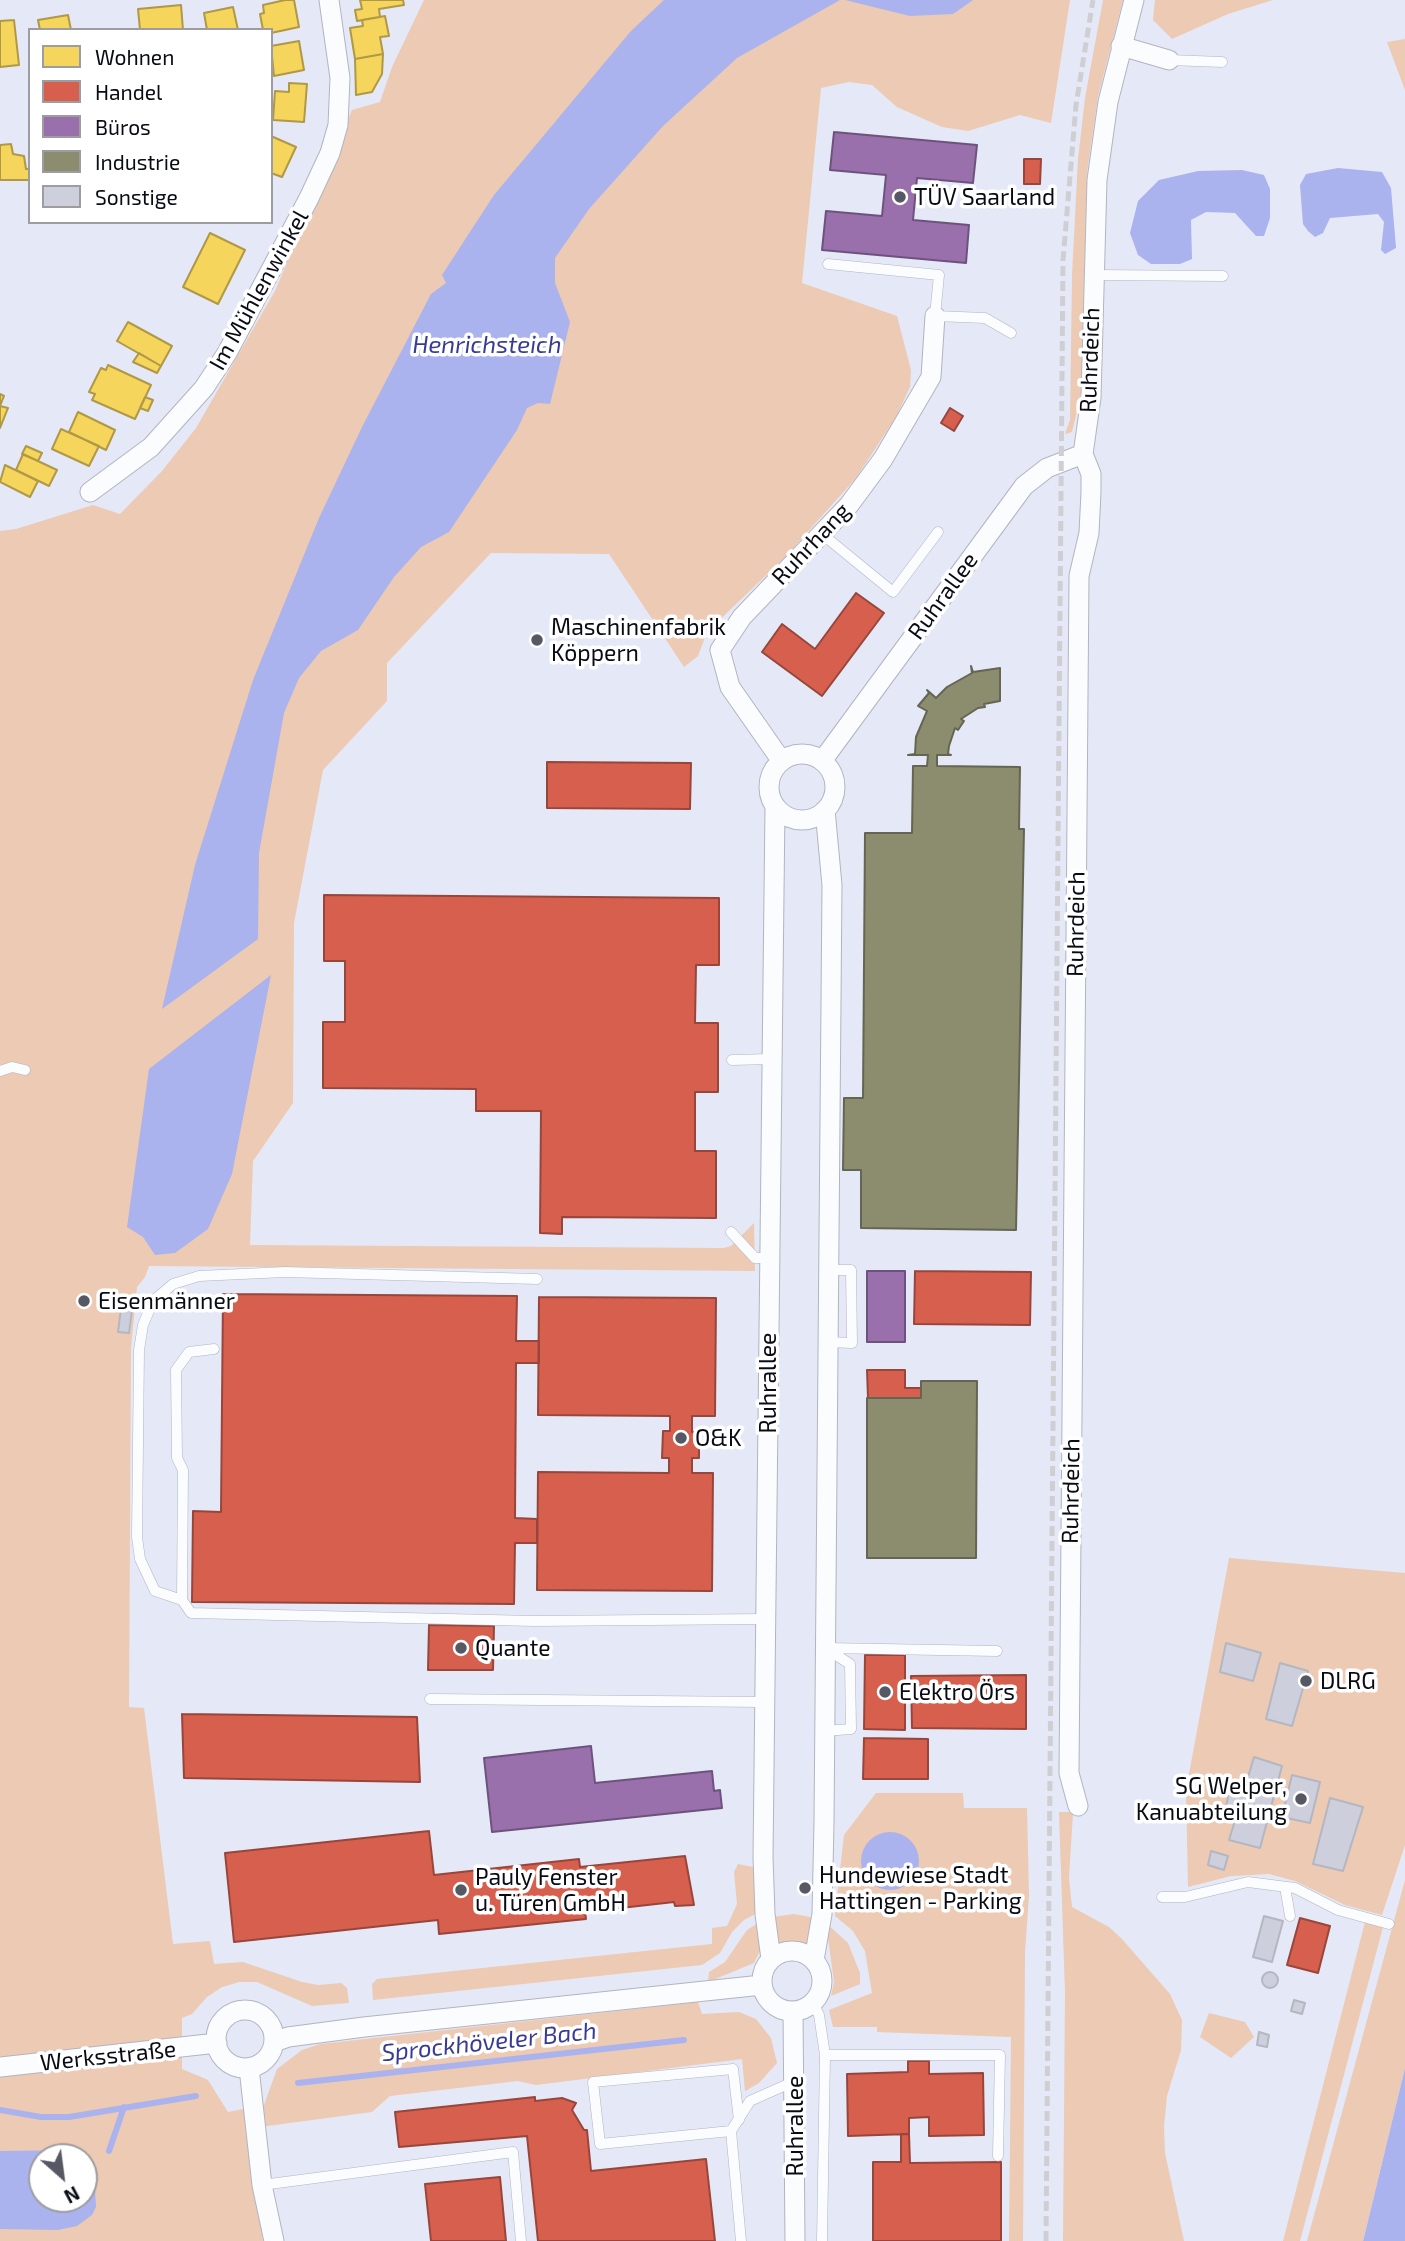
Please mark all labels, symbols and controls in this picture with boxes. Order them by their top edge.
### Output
legend [28,28,273,224]
text: Wohnen [95,44,174,69]
text: Handel [95,79,162,104]
text: Büros [95,114,151,139]
text: Industrie [95,149,180,174]
place label: TÜV Saarland [914,183,1055,211]
text: Sonstige [95,184,178,209]
marker: TÜV Saarland [892,189,908,205]
street label: Im Mühlenwinkel [204,205,314,375]
street label: Ruhrdeich [1074,307,1106,413]
water label: Henrichsteich [412,331,562,359]
street label: Ruhrhang [766,497,856,591]
street label: Ruhrallee [902,547,984,645]
place label: Maschinenfabrik Köppern [551,613,726,667]
marker: Maschinenfabrik Köppern [529,632,545,648]
street label: Ruhrdeich [1061,871,1091,977]
place label: Eisenmänner [98,1287,235,1315]
marker: Eisenmänner [76,1293,92,1309]
street label: Ruhrallee [754,1333,782,1433]
place label: O&K [695,1424,742,1452]
marker: O&K [673,1430,689,1446]
street label: Ruhrdeich [1056,1438,1086,1544]
place label: Quante [475,1634,551,1662]
marker: Quante [453,1640,469,1656]
place label: DLRG [1320,1667,1376,1695]
marker: DLRG [1298,1673,1314,1689]
place label: Elektro Örs [899,1678,1015,1706]
marker: Elektro Örs [877,1684,893,1700]
place label: SG Welper, Kanuabteilung [1136,1772,1287,1826]
marker: SG Welper, Kanuabteilung [1293,1791,1309,1807]
place label: Hundewiese Stadt Hattingen - Parking [819,1861,1022,1915]
place label: Pauly Fenster u. Türen GmbH [475,1863,626,1917]
marker: Hundewiese Stadt Hattingen - Parking [797,1880,813,1896]
marker: Pauly Fenster u. Türen GmbH [453,1882,469,1898]
water label: Sprockhöveler Bach [380,2016,598,2068]
street label: Werksstraße [39,2035,177,2077]
street label: Ruhrallee [781,2076,809,2176]
north arrow [28,2143,98,2213]
text: N [61,2182,84,2209]

